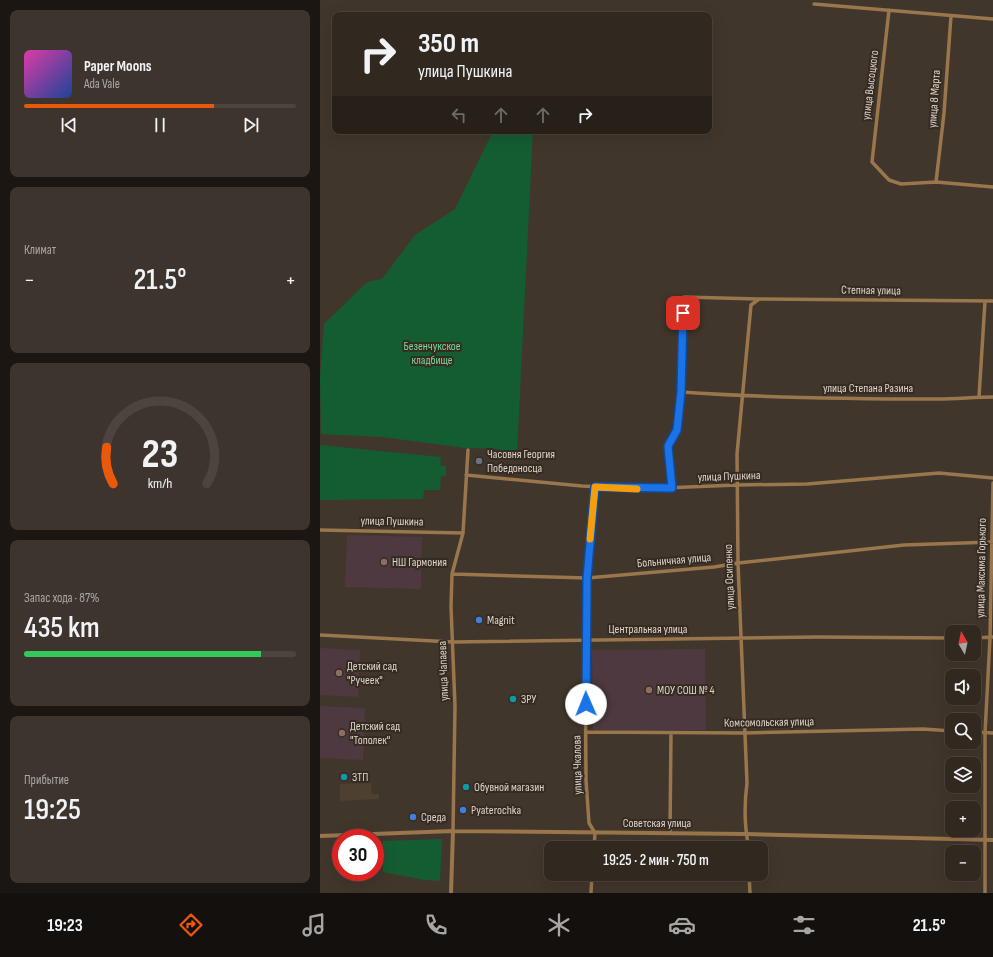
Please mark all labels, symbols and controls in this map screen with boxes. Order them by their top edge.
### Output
text: 350 m [418,27,479,60]
icon: right [352,28,404,80]
street label: улица Высоцкого [859,49,882,121]
text: Paper Moons [84,57,152,76]
text: улица Пушкина [418,61,512,82]
street label: улица 8 Марта [925,69,944,129]
text: Ada Vale [84,76,120,92]
icon: left [448,104,470,126]
icon: ahead [490,104,512,126]
icon: ahead [532,104,554,126]
icon: right [574,104,596,126]
icon: previous [58,114,80,136]
icon: pause [149,114,171,136]
icon: next [240,114,262,136]
text: Климат [24,242,56,258]
text: 21.5° [133,262,187,298]
text: − [24,267,35,294]
text: + [285,267,296,294]
street label: Степная улица [841,282,901,299]
pin [666,296,700,330]
icon: arrive [672,302,694,324]
park label: Безенчукское кладбище [403,339,461,368]
street label: улица Степана Разина [823,381,913,396]
text: 23 [142,430,178,479]
place label: Часовня Георгия Победоносца [487,447,555,476]
marker: Часовня Георгия Победоносца [474,456,484,466]
street label: улица Пушкина [697,468,761,485]
text: km/h [148,475,172,492]
street label: улица Пушкина [360,513,424,530]
street label: улица Максима Горького [973,518,990,618]
street label: улица Осипенко [721,544,738,610]
street label: Больничная улица [636,550,712,571]
place label: НШ Гармония [392,555,447,570]
marker: НШ Гармония [379,557,389,567]
text: Запас хода · 87% [24,590,100,606]
text: 435 km [24,610,100,646]
place label: Magnit [487,613,515,628]
marker: Magnit [474,615,484,625]
street label: Центральная улица [609,622,688,637]
north arrow [945,625,981,661]
map controls [945,625,981,881]
street label: улица Чапаева [435,640,452,701]
place label: Детский сад "Ручеек" [347,659,397,688]
marker: Детский сад "Ручеек" [334,668,344,678]
button: sound [945,669,981,705]
position arrow [565,683,607,725]
place label: МОУ СОШ № 4 [657,683,715,698]
marker: МОУ СОШ № 4 [644,685,654,695]
place label: ЗРУ [521,692,536,707]
marker: ЗРУ [508,694,518,704]
button: search [945,713,981,749]
street label: Комсомольская улица [724,714,815,731]
place label: Детский сад "Тополек" [350,719,400,748]
marker: Детский сад "Тополек" [337,728,347,738]
street label: улица Чкалова [569,735,586,795]
button: layers [945,757,981,793]
place label: ЗТП [352,770,368,785]
text: Прибытие [24,772,69,788]
marker: ЗТП [339,772,349,782]
place label: Обувной магазин [474,780,544,795]
marker: Обувной магазин [461,782,471,792]
text: 19:25 [24,792,81,828]
button: + [945,801,981,837]
place label: Pyaterochka [471,803,521,818]
marker: Pyaterochka [458,805,468,815]
place label: Среда [421,810,447,825]
marker: Среда [408,812,418,822]
street label: Советская улица [623,816,692,831]
speed limit sign: 30 [332,829,384,881]
button: − [945,845,981,881]
text: 19:25 · 2 мин · 750 m [603,851,709,870]
icon: directions [177,911,205,939]
icon: music [300,911,328,939]
icon: phone [422,911,450,939]
icon: climate [545,911,573,939]
icon: car [668,911,696,939]
icon: filters [790,911,818,939]
text: 19:23 [47,915,83,936]
text: 21.5° [913,915,946,936]

